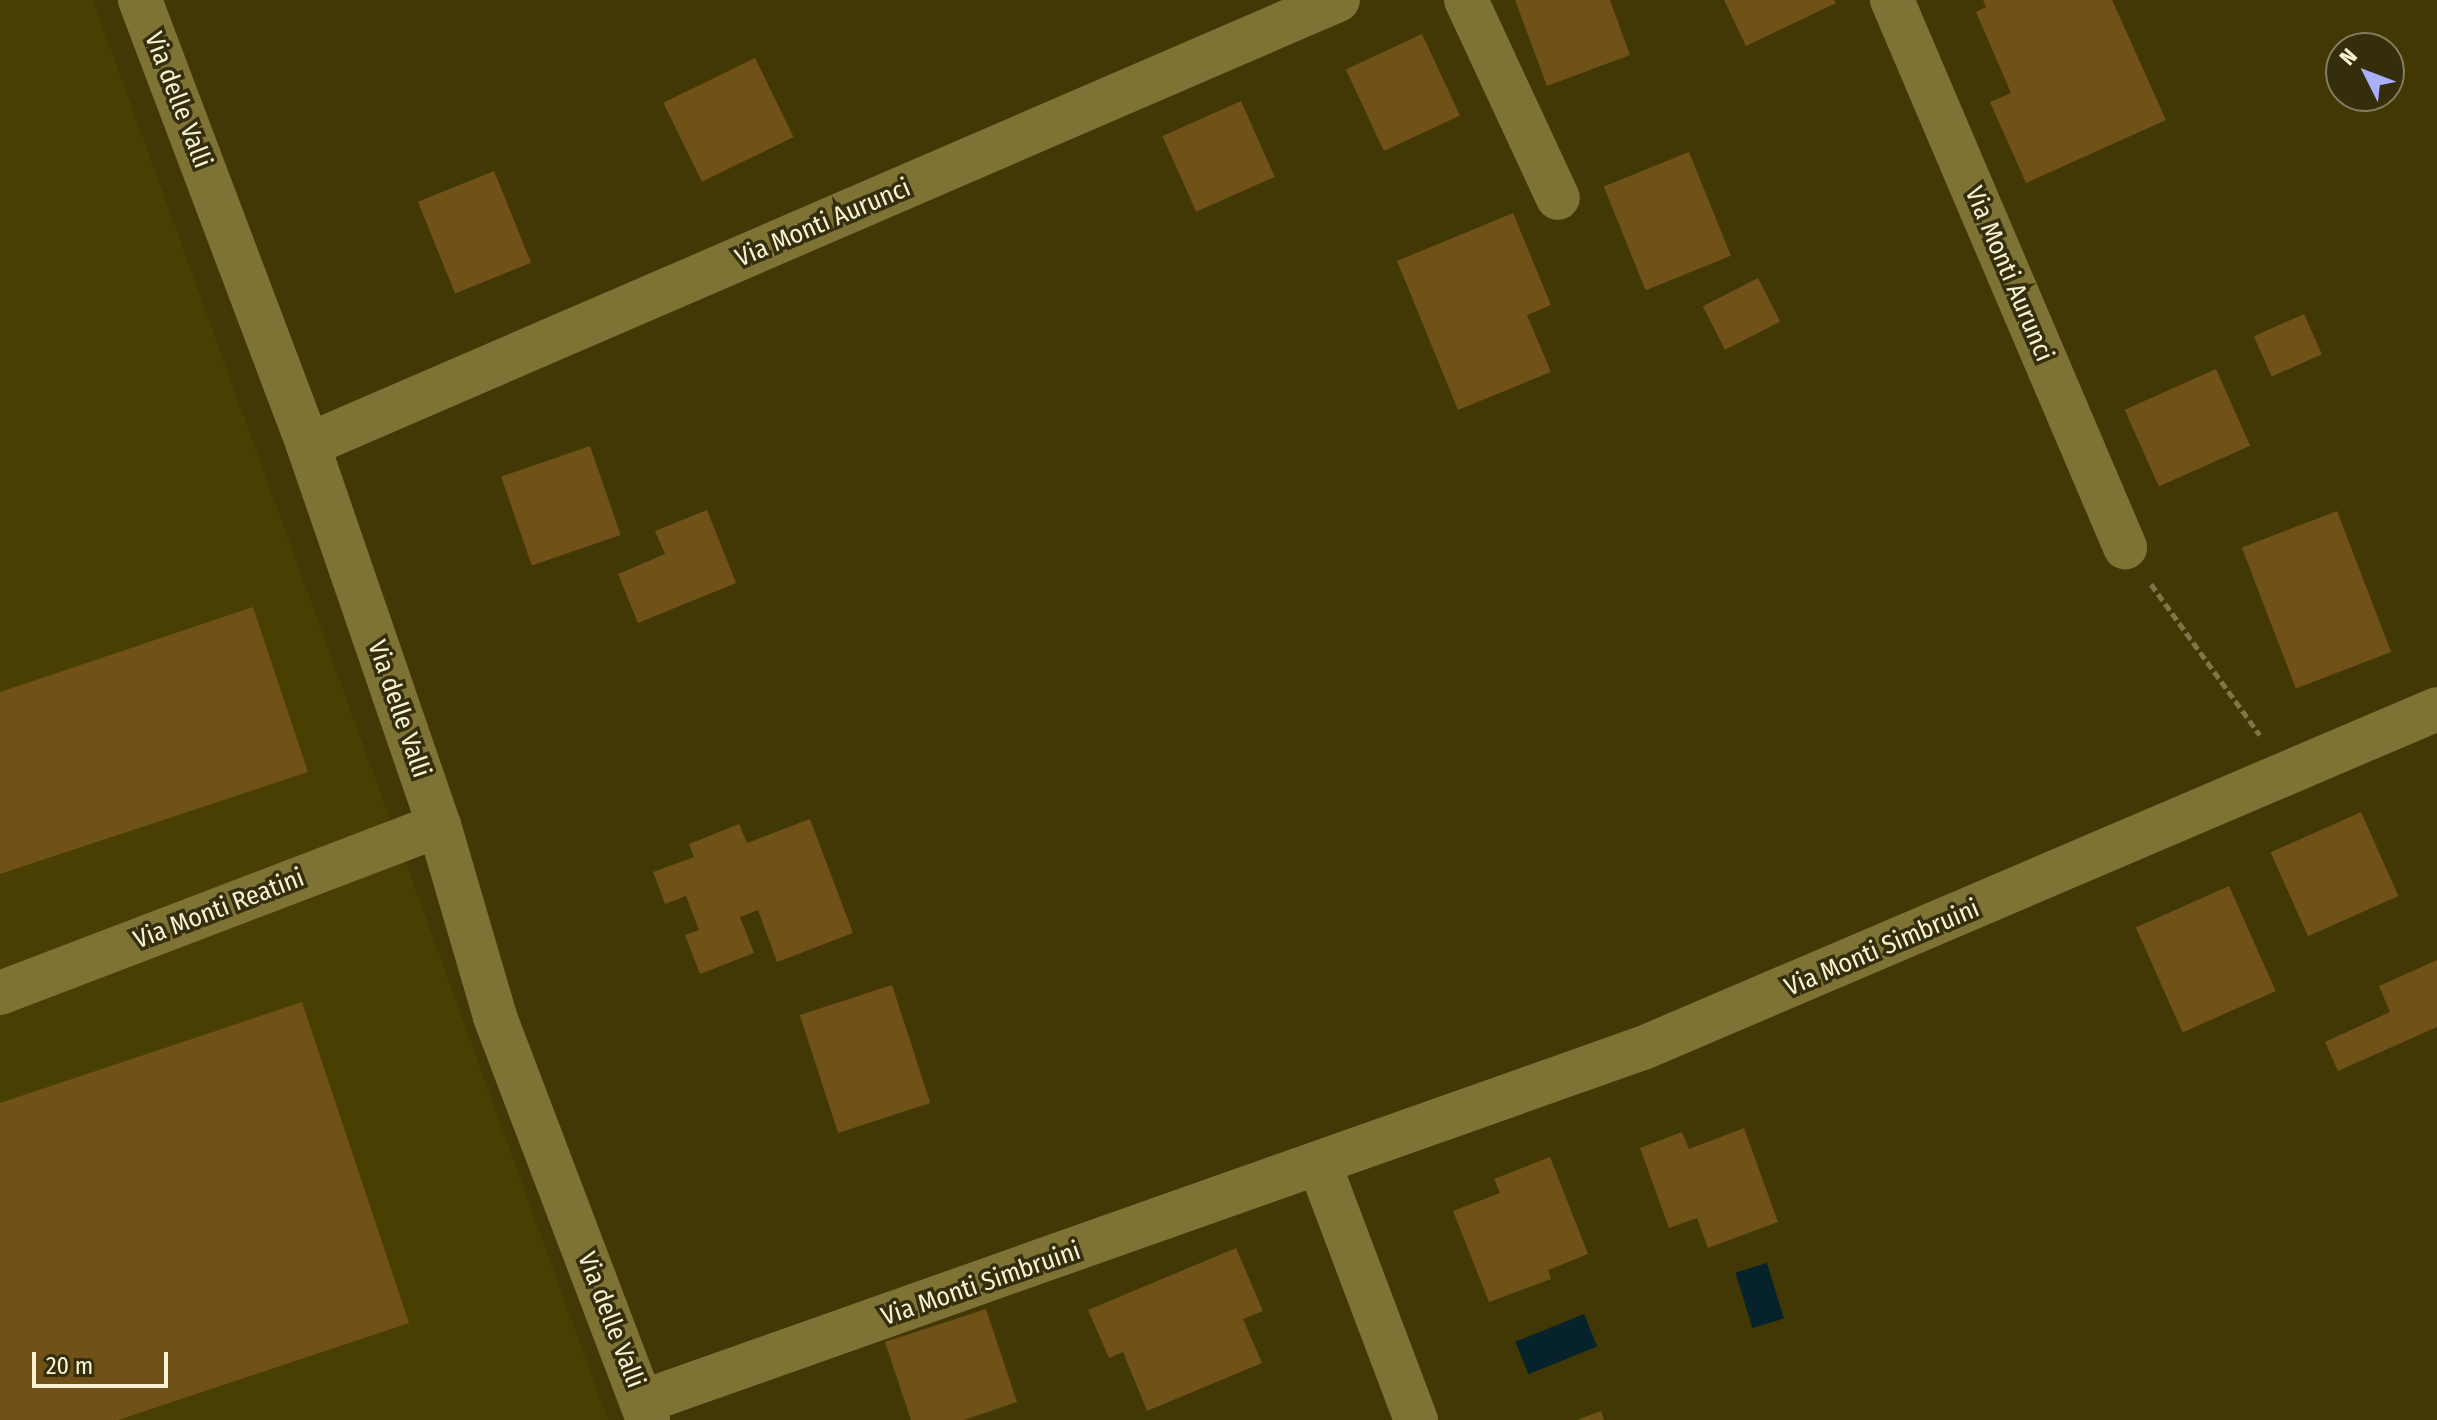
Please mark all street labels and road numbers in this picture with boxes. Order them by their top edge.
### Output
street label: Via delle Valli [138,28,218,172]
street label: Via Monti Aurunci [731,172,915,274]
street label: Via Monti Aurunci [1958,182,2060,366]
street label: Via delle Valli [361,636,437,782]
street label: Via Monti Reatini [129,862,309,956]
street label: Via Monti Simbruini [1780,893,1984,1003]
street label: Via Monti Simbruini [877,1235,1085,1333]
street label: Via delle Valli [571,1248,651,1392]

